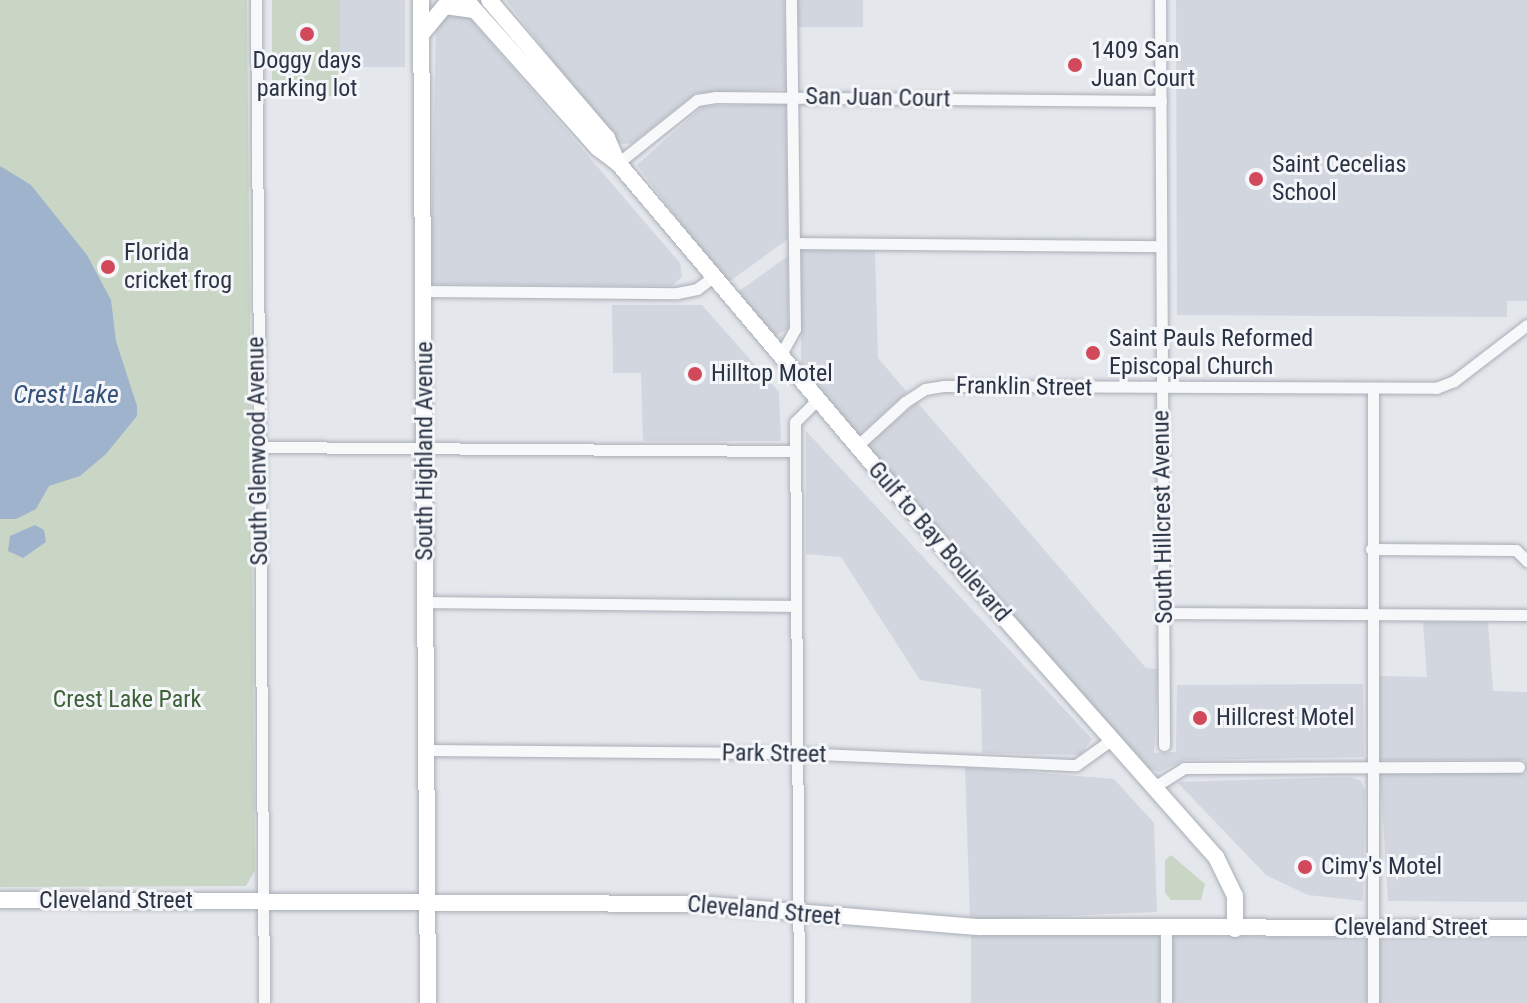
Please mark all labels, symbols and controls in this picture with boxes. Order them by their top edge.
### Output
marker: Doggy days parking lot [298,25,316,43]
place label: 1409 San Juan Court [1091,37,1195,93]
place label: Doggy days parking lot [252,47,362,103]
marker: 1409 San Juan Court [1066,56,1084,74]
street label: San Juan Court [805,82,951,114]
place label: Saint Cecelias School [1272,151,1406,207]
marker: Saint Cecelias School [1247,170,1265,188]
place label: Florida cricket frog [124,239,232,295]
marker: Florida cricket frog [99,258,117,276]
place label: Saint Pauls Reformed Episcopal Church [1109,325,1313,381]
street label: South Glenwood Avenue [242,336,274,566]
street label: South Highland Avenue [411,341,439,561]
marker: Saint Pauls Reformed Episcopal Church [1084,344,1102,362]
place label: Hilltop Motel [711,360,833,388]
marker: Hilltop Motel [686,365,704,383]
street label: Franklin Street [956,371,1092,403]
water label: Crest Lake [13,379,119,411]
street label: South Hillcrest Avenue [1147,410,1179,624]
street label: Gulf to Bay Boulevard [862,456,1016,628]
park label: Crest Lake Park [53,686,201,714]
place label: Hillcrest Motel [1216,704,1354,732]
marker: Hillcrest Motel [1191,709,1209,727]
street label: Park Street [721,739,827,769]
place label: Cimy's Motel [1321,853,1442,881]
marker: Cimy's Motel [1296,858,1314,876]
street label: Cleveland Street [39,887,193,915]
street label: Cleveland Street [686,890,842,932]
street label: Cleveland Street [1334,914,1488,942]

